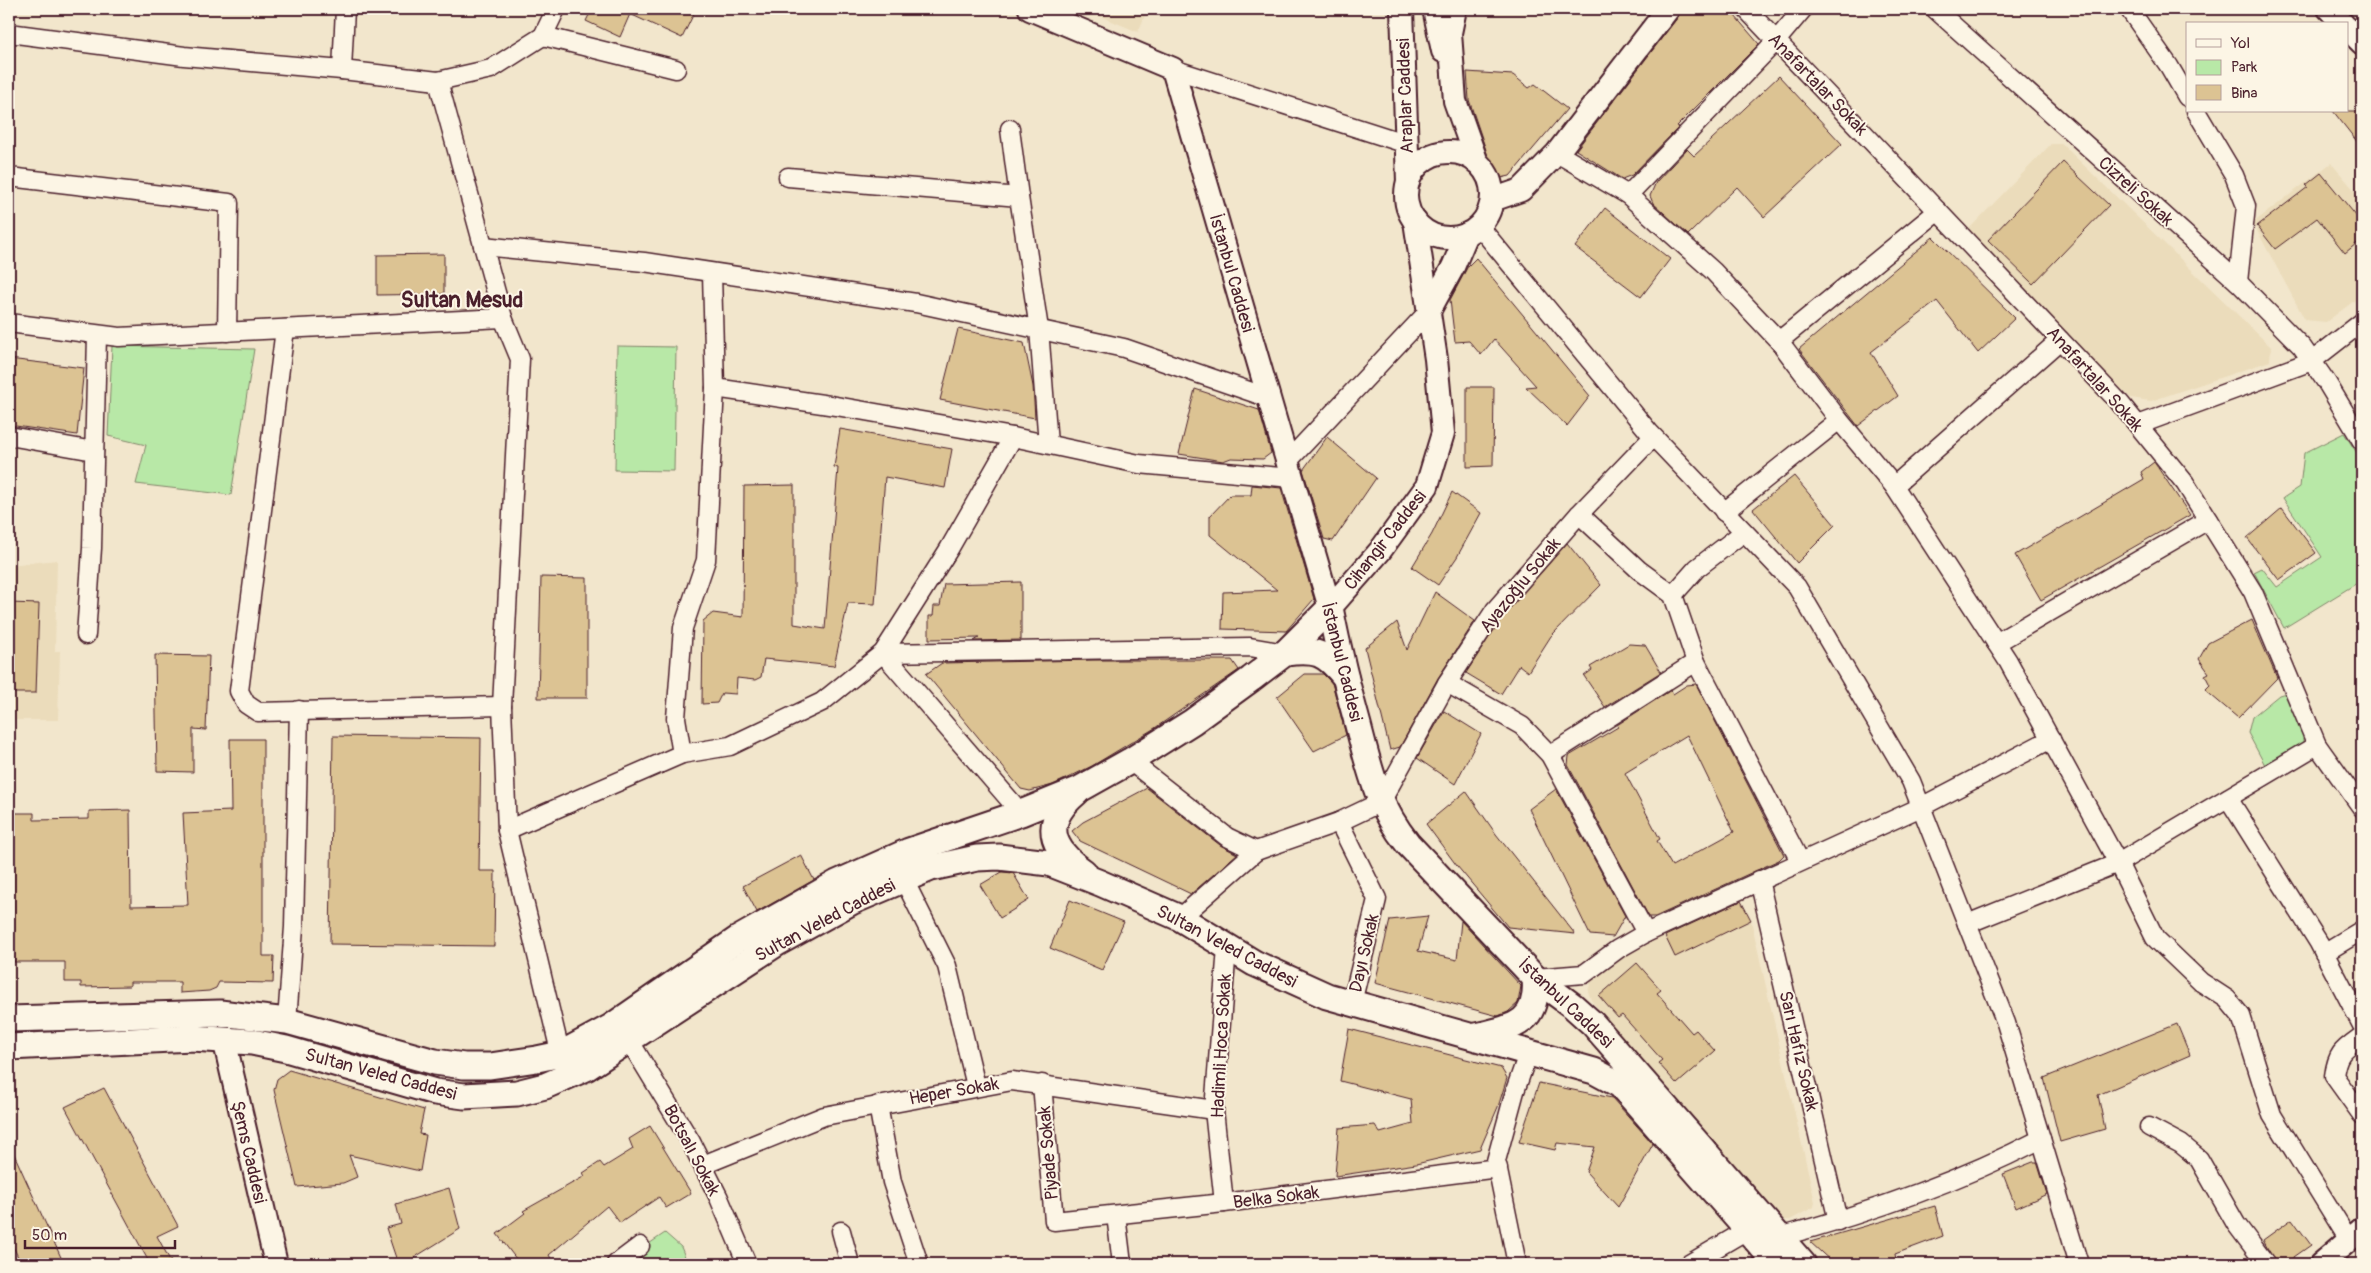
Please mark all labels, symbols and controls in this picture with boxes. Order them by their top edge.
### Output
legend [2186,22,2348,112]
street label: Anafartalar Sokak [1763,28,1873,141]
text: Yol [2230,34,2250,53]
street label: Araplar Caddesi [1392,38,1419,154]
text: Park [2231,58,2258,77]
text: Bina [2231,84,2258,103]
street label: Cizreli Sokak [2093,152,2178,232]
street label: İstanbul Caddesi [1204,211,1259,335]
district label: Sultan Mesud [401,286,523,314]
street label: Anafartalar Sokak [2041,322,2148,437]
street label: Cihangir Caddesi [1339,486,1432,595]
street label: Ayazoğlu Sokak [1475,533,1566,638]
street label: İstanbul Caddesi [1316,600,1367,724]
street label: Sultan Veled Caddesi [751,874,899,967]
street label: Sultan Veled Caddesi [1153,900,1301,993]
street label: Dayı Sokak [1344,911,1385,994]
street label: İstanbul Caddesi [1513,953,1618,1053]
street label: Hadimli Hoca Sokak [1206,973,1237,1119]
street label: Sarı Hafız Sokak [1773,989,1824,1114]
street label: Sultan Veled Caddesi [303,1043,459,1106]
street label: Heper Sokak [907,1072,1001,1111]
street label: Şems Caddesi [226,1099,271,1206]
street label: Botsalı Sokak [658,1101,725,1200]
street label: Piyade Sokak [1033,1104,1064,1201]
street label: Belka Sokak [1232,1181,1321,1214]
scale bar [25,1218,175,1250]
text: 50 m [32,1226,67,1245]

